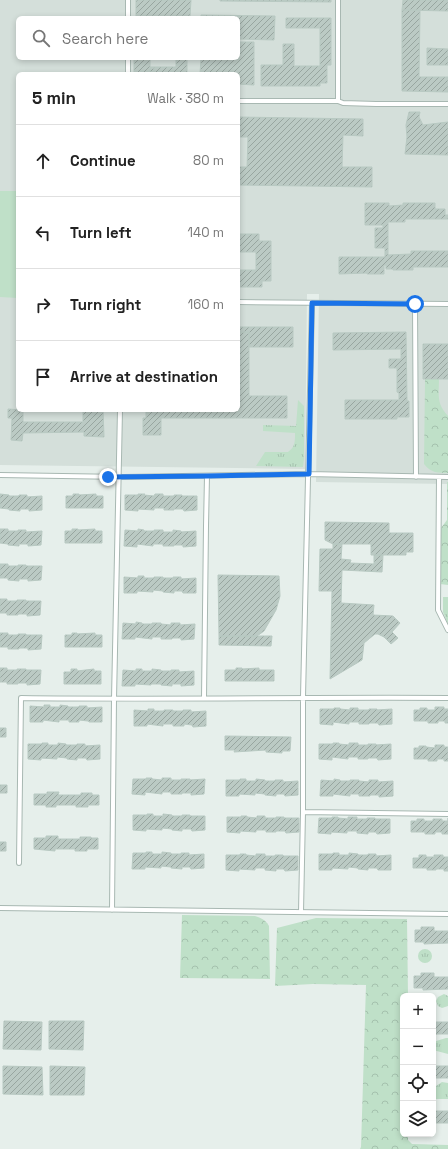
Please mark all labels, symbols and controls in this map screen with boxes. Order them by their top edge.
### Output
search box [16,16,240,60]
icon: search [30,27,52,49]
text: Search here [62,29,148,48]
text: 5 min [32,87,76,109]
text: Walk · 380 m [147,90,224,107]
icon: ahead [32,150,54,172]
text: Continue [70,151,136,170]
text: 80 m [193,152,224,169]
icon: left [32,222,54,244]
text: Turn left [70,223,132,242]
text: 140 m [188,224,224,241]
icon: right [32,294,54,316]
text: Turn right [70,295,141,314]
route start [406,295,424,313]
text: 160 m [188,296,224,313]
icon: arrive [32,366,54,388]
text: Arrive at destination [70,367,218,386]
route end [99,468,117,486]
map controls [400,993,436,1137]
button: + [400,993,436,1029]
button: − [400,1029,436,1065]
button: locate [400,1065,436,1101]
button: layers [400,1101,436,1137]

